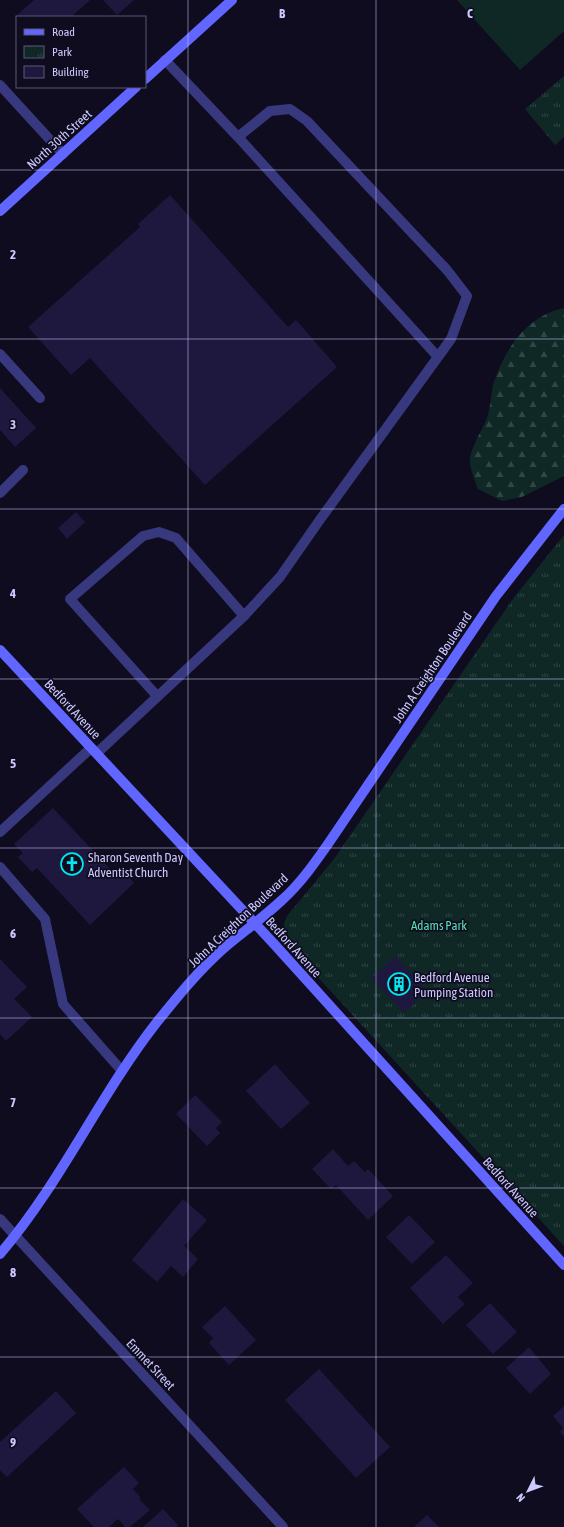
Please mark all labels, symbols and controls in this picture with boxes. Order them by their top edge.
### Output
text: B [279,6,286,21]
text: C [467,6,473,21]
legend [16,16,146,88]
text: Road [52,25,75,39]
text: Park [52,45,73,59]
text: Building [52,65,90,79]
street label: North 30th Street [24,106,95,172]
text: 2 [10,247,16,262]
text: 3 [10,417,16,432]
text: 4 [9,586,16,601]
street label: John A Creighton Boulevard [390,609,475,725]
street label: Bedford Avenue [41,677,104,742]
text: 5 [10,756,16,771]
place label: Sharon Seventh Day Adventist Church [88,850,184,880]
church icon: Sharon Seventh Day Adventist Church [59,851,85,877]
street label: John A Creighton Boulevard [186,871,291,970]
street label: Bedford Avenue [263,914,325,981]
park label: Adams Park [411,918,467,933]
text: 6 [10,926,16,941]
place label: Bedford Avenue Pumping Station [414,970,493,1000]
building icon: Bedford Avenue Pumping Station [386,971,412,997]
text: 7 [10,1095,16,1110]
street label: Bedford Avenue [480,1154,542,1221]
text: 8 [10,1265,16,1280]
street label: Emmet Street [123,1336,178,1393]
text: 9 [10,1435,16,1450]
north arrow [508,1471,548,1511]
text: N [514,1491,527,1504]

